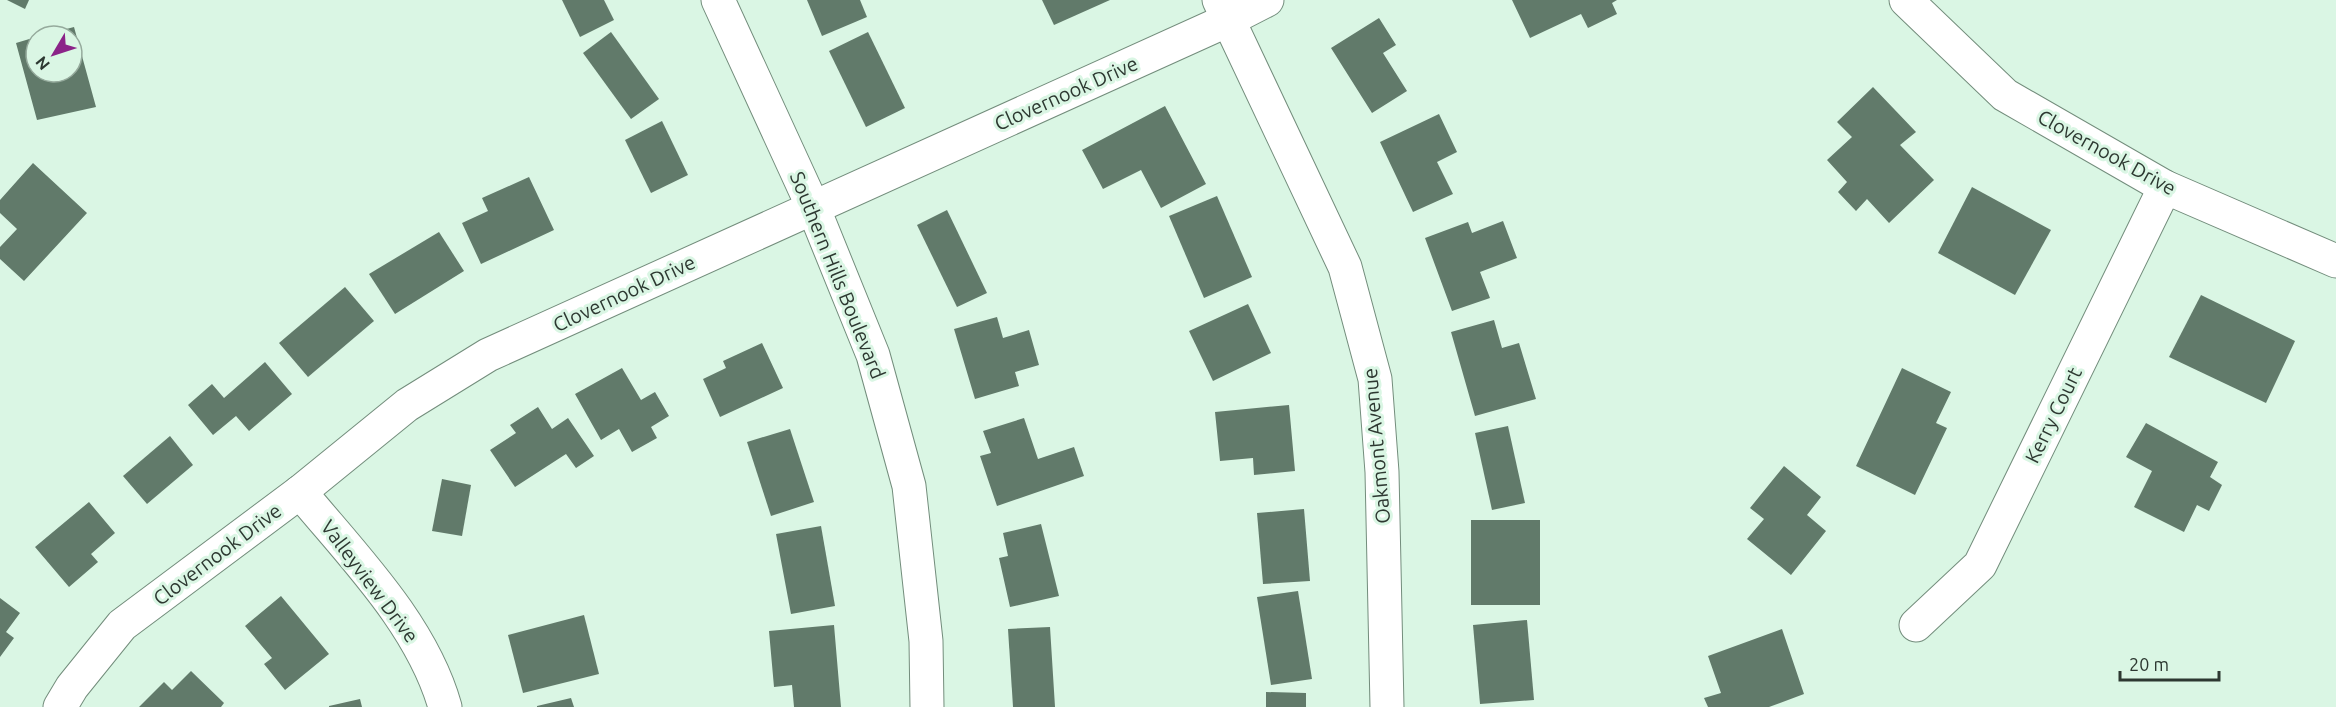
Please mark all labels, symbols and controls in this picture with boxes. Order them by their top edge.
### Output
north arrow [24,24,84,84]
street label: Clovernook Drive [991,51,1141,135]
text: N [32,53,53,74]
street label: Clovernook Drive [2034,105,2180,199]
street label: Southern Hills Boulevard [786,168,890,382]
street label: Clovernook Drive [549,250,699,336]
street label: Kerry Court [2020,363,2086,467]
street label: Oakmont Avenue [1358,367,1394,525]
street label: Clovernook Drive [148,498,286,610]
street label: Valleyview Drive [317,515,423,647]
scale bar [2120,644,2219,682]
text: 20 m [2129,654,2169,674]

